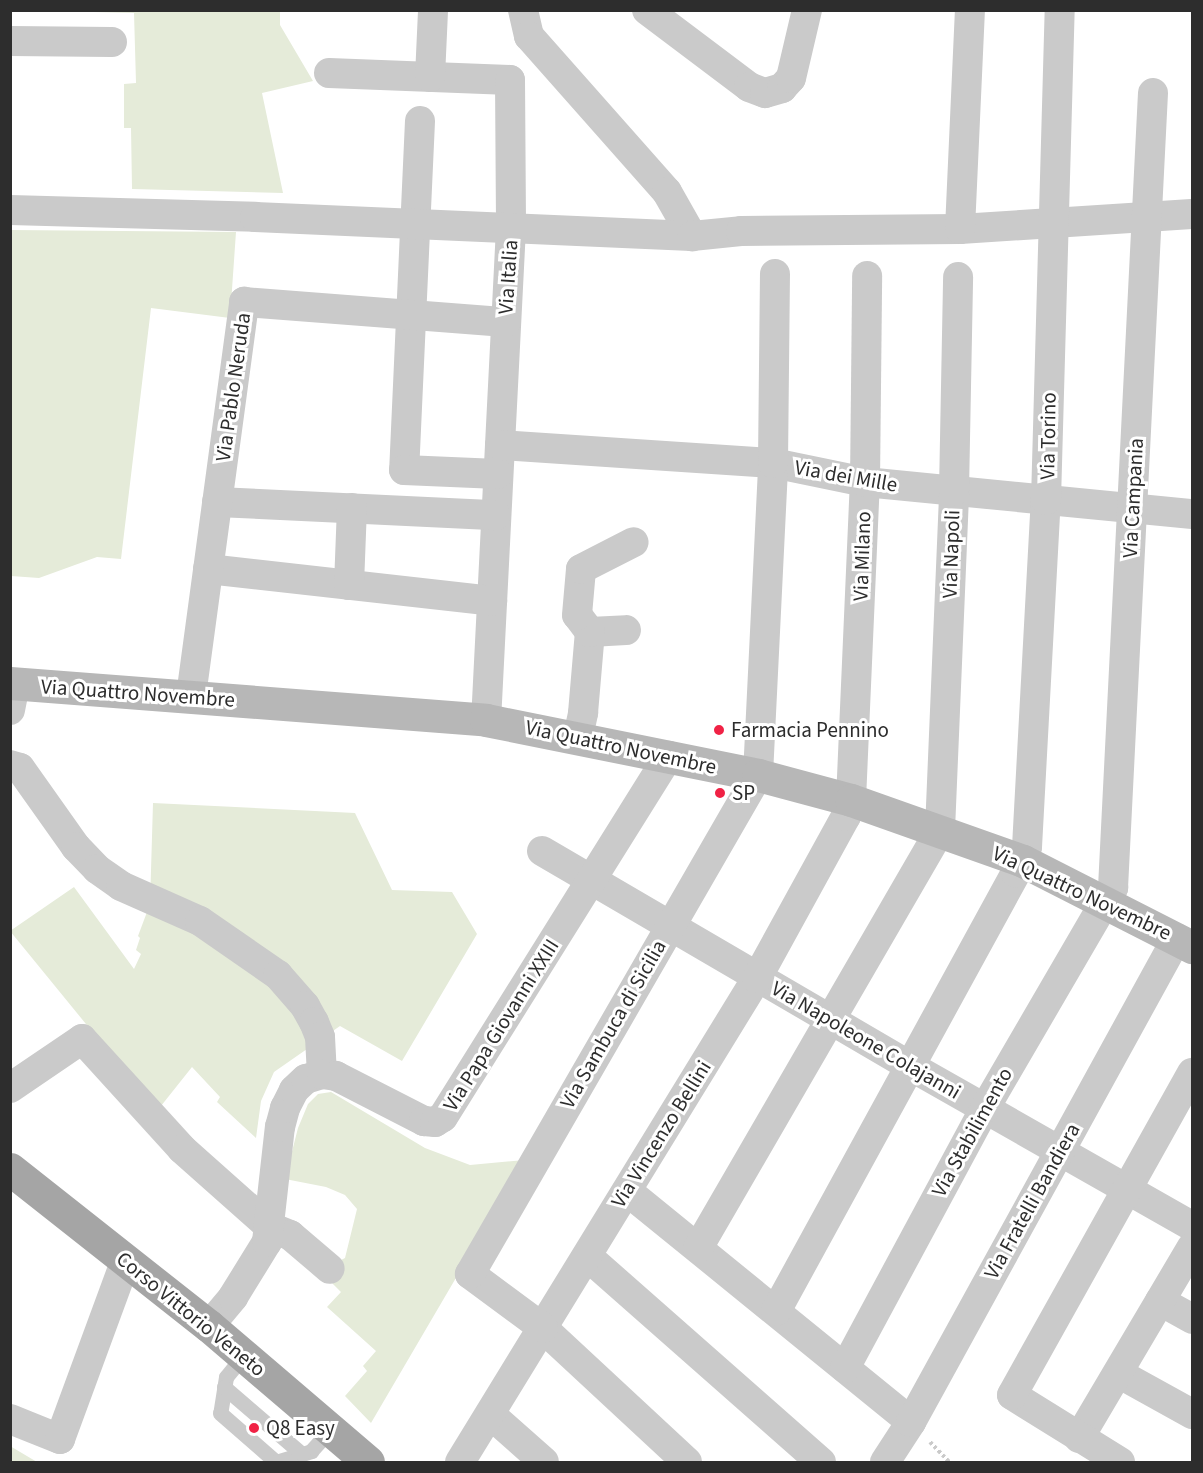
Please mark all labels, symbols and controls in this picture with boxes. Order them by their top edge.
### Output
street label: Via Italia [493,239,523,315]
street label: Via Pablo Neruda [210,311,256,463]
street label: Via Torino [1035,392,1061,480]
street label: Via Campania [1117,437,1149,559]
street label: Via dei Mille [793,455,899,497]
street label: Via Napoli [937,509,965,599]
street label: Via Milano [848,511,876,601]
street label: Via Quattro Novembre [40,674,236,712]
street label: Via Quattro Novembre [523,714,719,780]
place label: Farmacia Pennino [731,717,889,743]
marker: Farmacia Pennino [712,723,726,737]
place label: SP [732,780,755,806]
marker: SP [713,786,727,800]
street label: Via Quattro Novembre [989,840,1175,946]
street label: Via Papa Giovanni XXIII [438,934,564,1116]
street label: Via Sambuca di Sicilia [554,935,672,1113]
street label: Via Napoleone Colajanni [767,975,965,1105]
street label: Via Vincenzo Bellini [606,1056,716,1212]
street label: Via Stabilimento [926,1063,1018,1201]
street label: Via Fratelli Bandiera [979,1119,1085,1283]
street label: Corso Vittorio Veneto [111,1246,271,1382]
place label: Q8 Easy [266,1415,335,1441]
marker: Q8 Easy [247,1421,261,1435]

